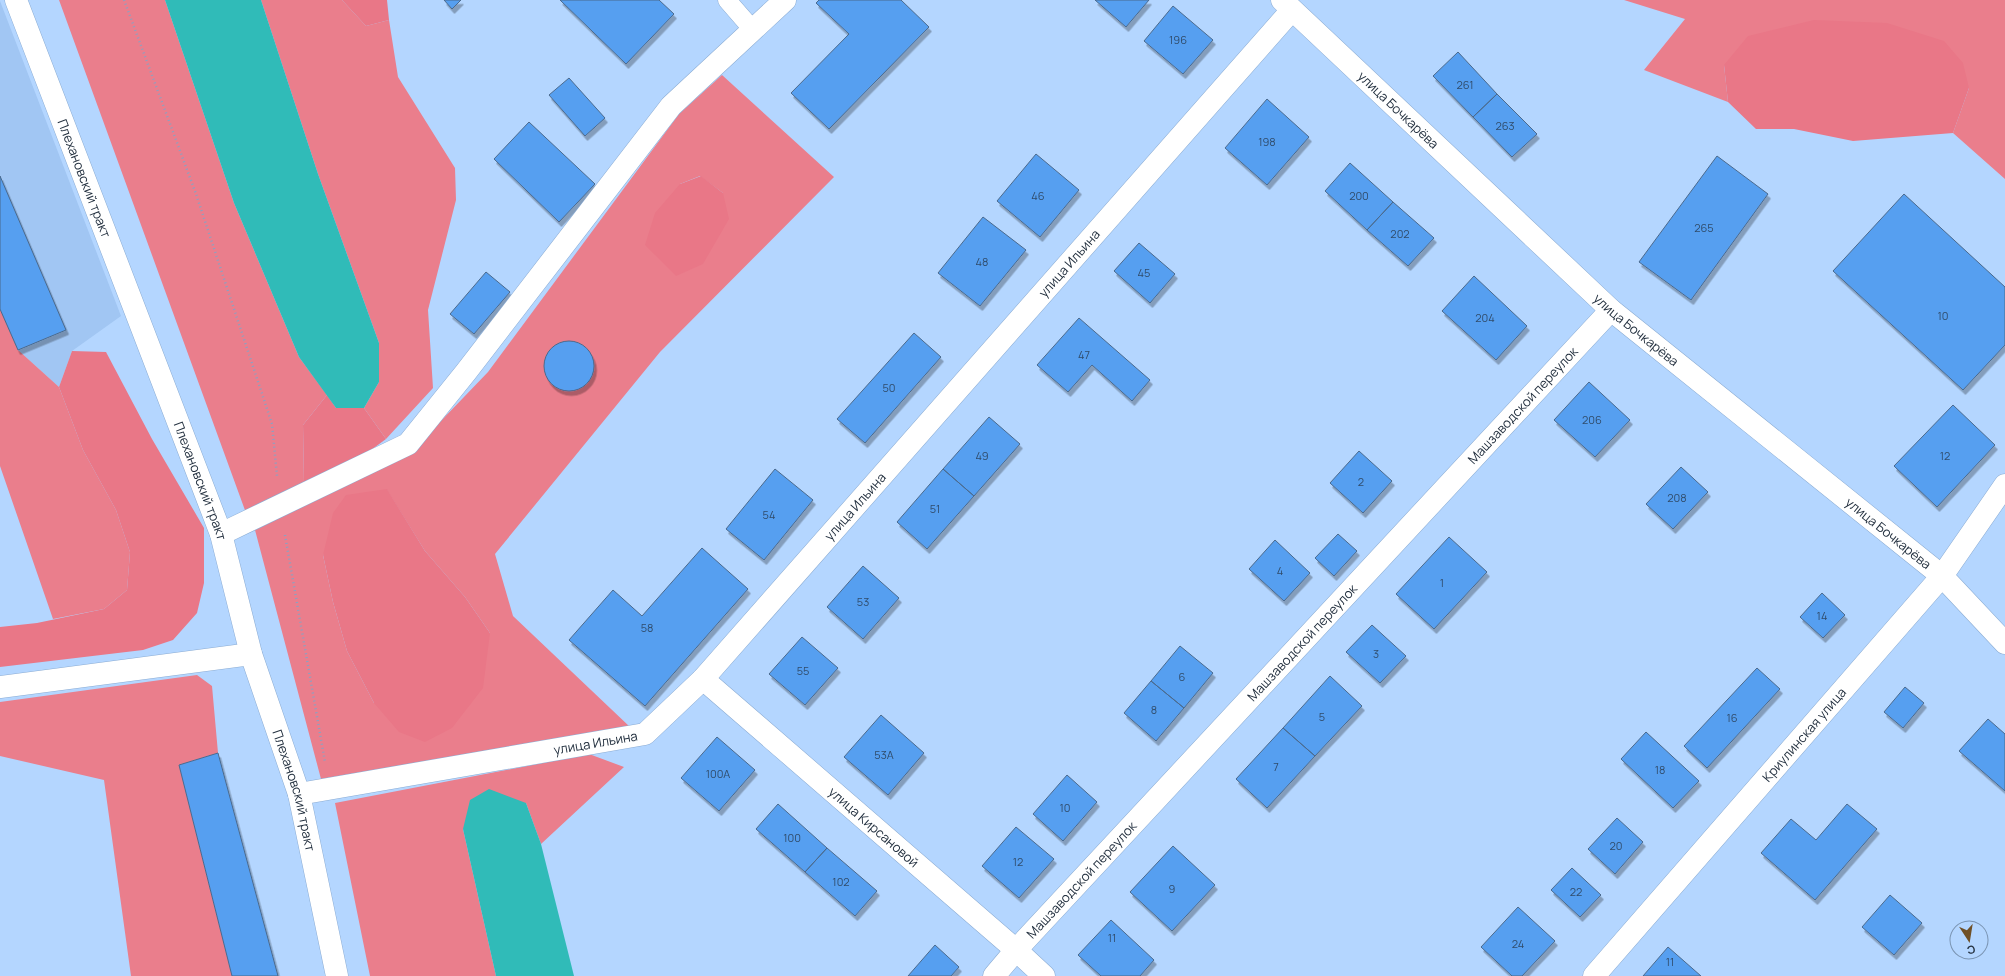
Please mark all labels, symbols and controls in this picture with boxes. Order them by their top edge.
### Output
house number: 196 [1169,32,1187,47]
street label: улица Бочкарёва [1354,67,1443,152]
house number: 261 [1456,77,1474,92]
street label: Плехановский тракт [54,116,116,241]
house number: 263 [1495,118,1515,133]
house number: 198 [1258,134,1276,149]
house number: 46 [1031,188,1045,203]
house number: 200 [1349,188,1369,203]
house number: 265 [1694,220,1714,235]
street label: улица Ильина [1034,225,1104,301]
house number: 202 [1390,226,1410,241]
house number: 48 [976,254,988,269]
house number: 45 [1138,265,1150,280]
street label: улица Бочкарёва [1590,289,1683,370]
house number: 10 [1937,308,1949,323]
house number: 204 [1475,310,1495,325]
street label: Машзаводской переулок [1464,342,1582,468]
house number: 47 [1078,347,1090,362]
house number: 50 [882,380,896,395]
house number: 206 [1582,412,1602,427]
street label: Плехановский тракт [170,419,231,542]
house number: 49 [975,448,989,463]
house number: 12 [1940,448,1950,463]
street label: улица Ильина [820,469,890,544]
house number: 2 [1358,474,1364,489]
house number: 208 [1667,490,1687,505]
street label: улица Бочкарёва [1842,493,1935,573]
house number: 51 [930,501,940,516]
house number: 54 [763,507,775,522]
house number: 4 [1277,563,1283,578]
house number: 1 [1440,575,1444,590]
street label: Машзаводской переулок [1243,580,1361,705]
house number: 53 [857,594,869,609]
house number: 14 [1817,608,1827,623]
house number: 58 [641,620,653,635]
house number: 3 [1373,646,1379,661]
house number: 55 [797,663,809,678]
house number: 6 [1179,669,1186,684]
street label: Криулинская улица [1758,684,1850,786]
house number: 8 [1151,702,1157,717]
house number: 5 [1319,709,1325,724]
house number: 16 [1726,710,1738,725]
street label: улица Ильина [552,726,639,759]
street label: Плехановский тракт [269,727,320,853]
house number: 53А [874,747,894,762]
house number: 7 [1273,759,1279,774]
house number: 18 [1655,762,1665,777]
house number: 100А [706,766,730,781]
street label: улица Кирсановой [825,783,923,871]
house number: 10 [1059,800,1071,815]
street label: Машзаводской переулок [1022,817,1141,942]
house number: 100 [783,830,801,845]
house number: 20 [1610,838,1622,853]
house number: 12 [1013,854,1023,869]
house number: 102 [832,874,850,889]
house number: 9 [1169,881,1176,896]
house number: 22 [1570,884,1582,899]
north arrow [1949,920,1989,960]
house number: 11 [1108,930,1116,945]
house number: 24 [1512,936,1524,951]
text: С [1966,942,1977,958]
house number: 11 [1666,954,1674,969]

